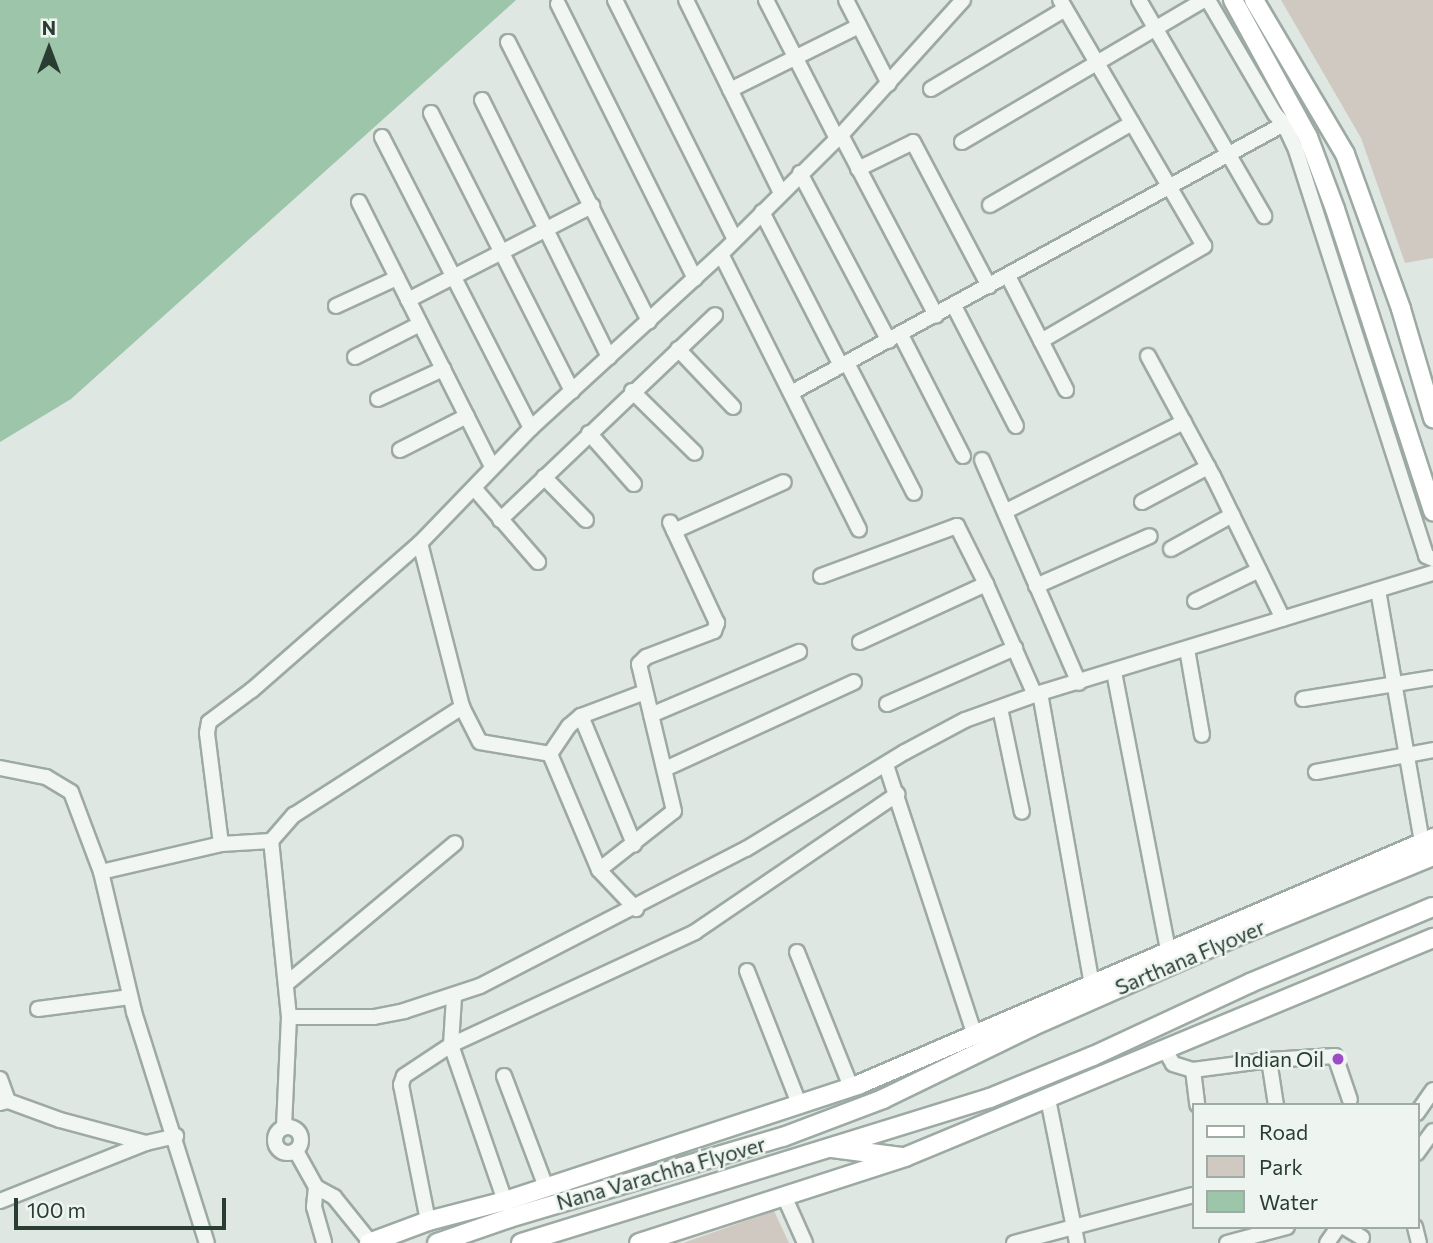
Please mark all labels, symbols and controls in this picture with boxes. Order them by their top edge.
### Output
north arrow [14,14,84,84]
text: N [42,16,56,39]
street label: Sarthana Flyover [1111,914,1269,1000]
place label: Indian Oil [1234,1046,1324,1072]
marker: Indian Oil [1330,1051,1346,1067]
legend [1192,1103,1419,1229]
text: Road [1259,1119,1308,1144]
street label: Nana Varachha Flyover [553,1131,769,1215]
text: Park [1259,1154,1303,1179]
scale bar [18,1184,229,1228]
text: Water [1259,1189,1318,1214]
text: 100 m [27,1197,86,1222]

